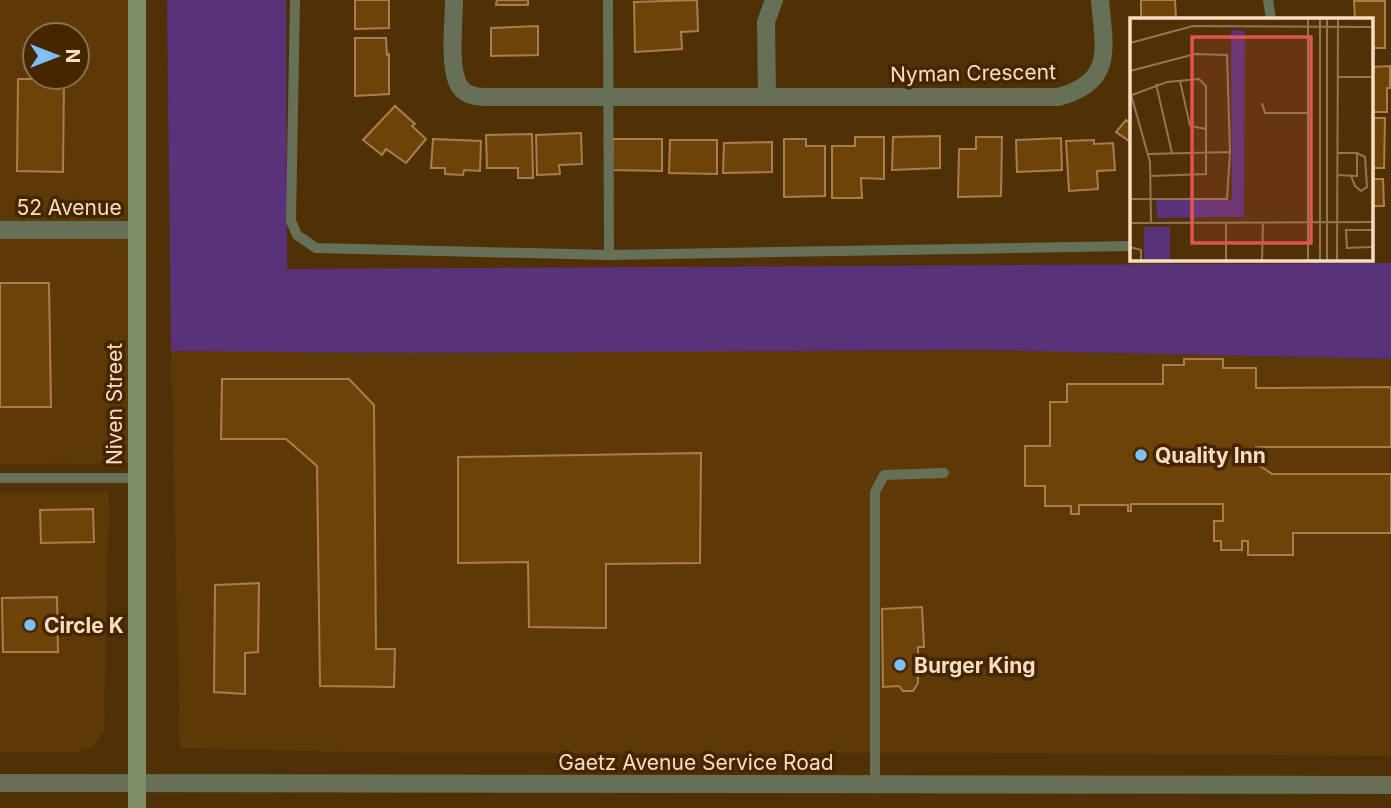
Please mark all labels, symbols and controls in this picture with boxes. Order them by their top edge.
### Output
inset map [1130,18,1374,261]
north arrow [21,21,91,91]
text: N [61,49,84,63]
street label: Nyman Crescent [890,59,1056,87]
street label: 52 Avenue [16,195,122,220]
street label: Niven Street [102,343,127,465]
place label: Quality Inn [1155,443,1266,468]
marker: Quality Inn [1133,447,1149,463]
place label: Circle K [44,613,124,638]
marker: Circle K [22,617,38,633]
place label: Burger King [914,653,1036,678]
marker: Burger King [892,657,908,673]
street label: Gaetz Avenue Service Road [558,750,834,775]

